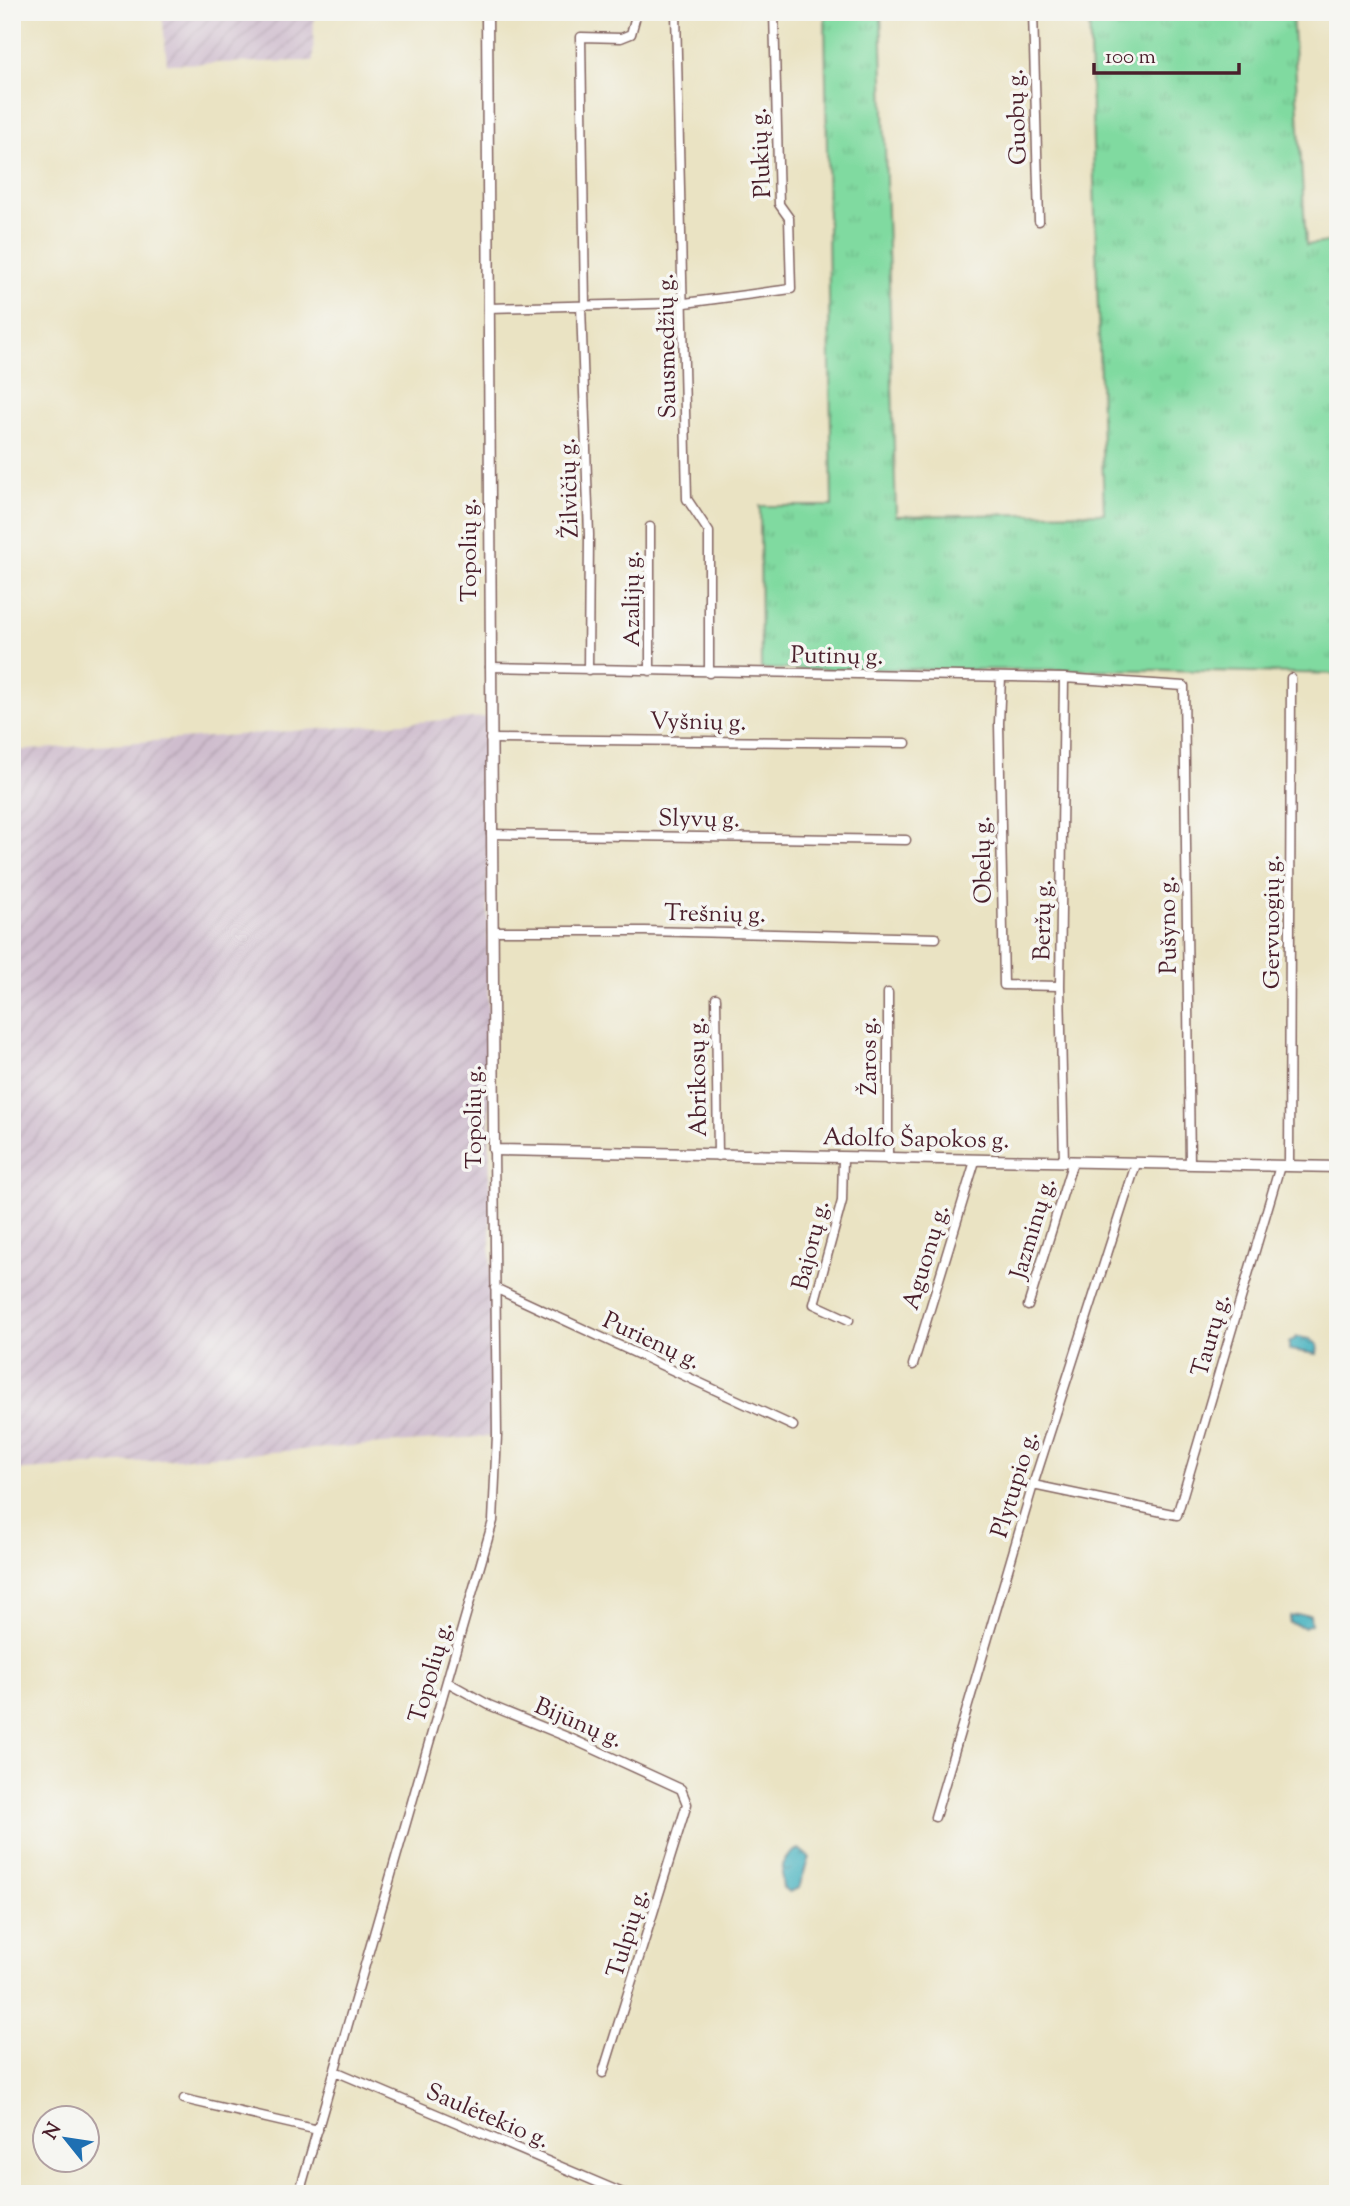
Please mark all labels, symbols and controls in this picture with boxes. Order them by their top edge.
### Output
scale bar [1094,32,1240,76]
text: 100 m [1105,43,1156,73]
street label: Guobų g. [999,68,1037,166]
street label: Plukių g. [743,107,781,199]
street label: Sausmedžių g. [650,273,686,419]
street label: Žilvičių g. [551,437,589,539]
street label: Topolių g. [453,498,487,602]
street label: Azalijų g. [616,551,650,647]
street label: Putinų g. [790,639,884,675]
street label: Vyšnių g. [649,705,747,741]
street label: Slyvų g. [658,802,740,838]
street label: Obelų g. [966,816,1002,904]
street label: Gervuogių g. [1256,855,1290,989]
street label: Pušyno g. [1151,875,1187,974]
street label: Beržų g. [1026,879,1062,961]
street label: Trešnių g. [664,897,766,933]
street label: Abrikosų g. [681,1017,717,1137]
street label: Žaros g. [853,1017,887,1095]
street label: Topolių g. [458,1065,492,1169]
street label: Adolfo Šapokos g. [822,1121,1010,1159]
street label: Jazminų g. [1002,1174,1065,1285]
street label: Bajorų g. [784,1197,839,1294]
street label: Aguonų g. [895,1201,959,1314]
street label: Taurų g. [1184,1290,1240,1381]
street label: Purienų g. [597,1304,706,1379]
street label: Plytupio g. [984,1427,1048,1542]
street label: Topolių g. [401,1618,463,1727]
street label: Bijūnų g. [529,1690,628,1758]
street label: Tulpių g. [599,1885,659,1982]
street label: Saulėtekio g. [420,2076,554,2158]
north arrow [32,2104,102,2174]
text: N [38,2118,69,2145]

